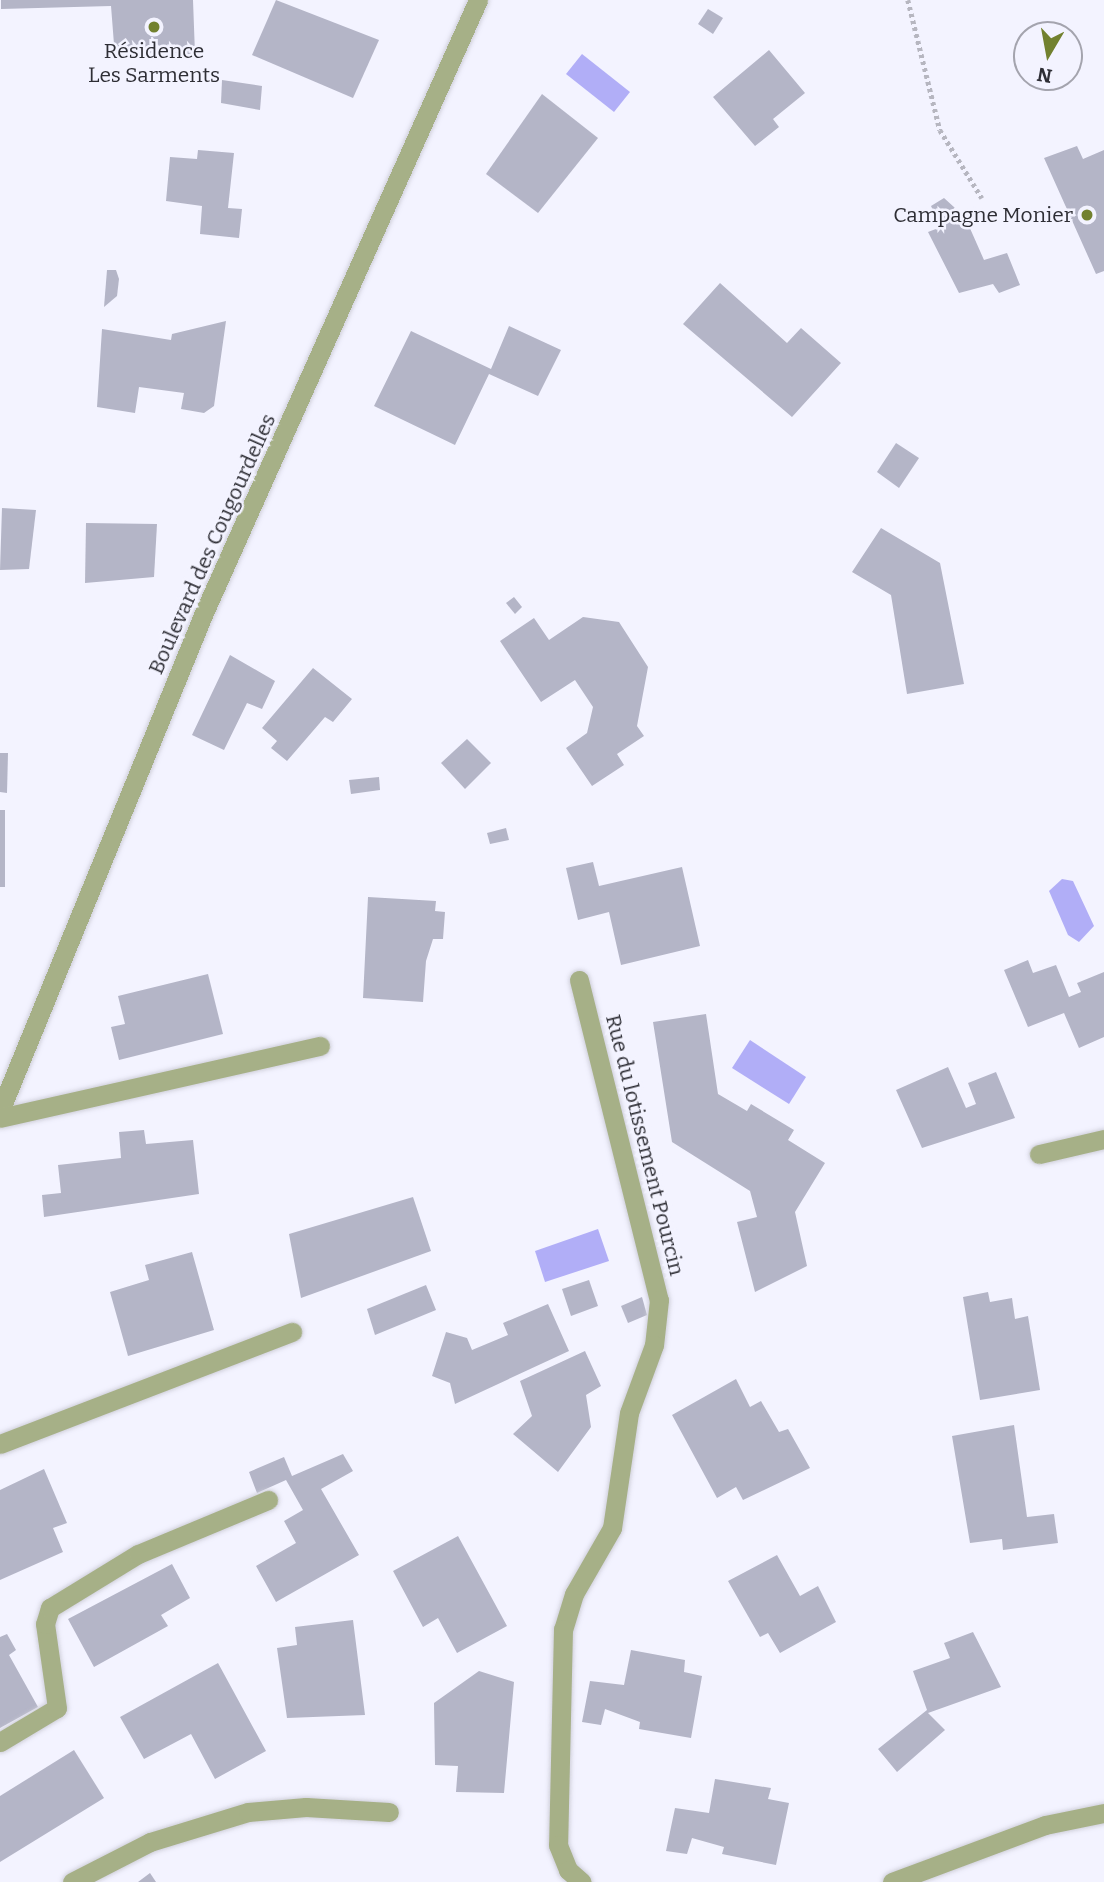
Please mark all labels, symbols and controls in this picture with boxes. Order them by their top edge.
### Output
marker: Résidence Les Sarments [146,19,162,35]
north arrow [1013,21,1083,91]
place label: Résidence Les Sarments [88,38,220,88]
text: N [1035,63,1054,88]
place label: Campagne Monier [893,202,1073,228]
marker: Campagne Monier [1079,207,1095,223]
street label: Boulevard des Cougourdelles [143,410,281,678]
street label: Rue du lotissement Pourcin [600,1012,690,1278]

